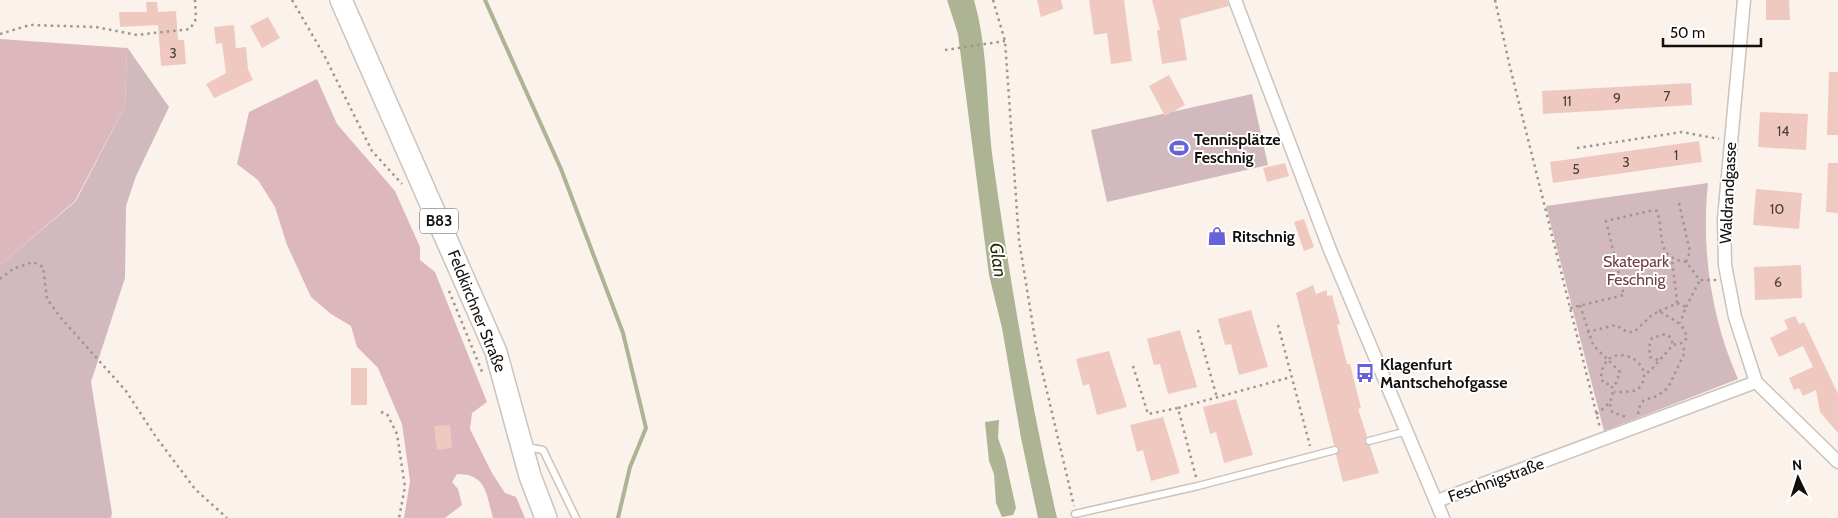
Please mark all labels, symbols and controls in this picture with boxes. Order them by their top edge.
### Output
scale bar [1663,15,1760,47]
text: 50 m [1670,24,1705,42]
house number: 3 [169,44,177,62]
house number: 7 [1663,87,1671,105]
house number: 9 [1613,89,1621,107]
house number: 11 [1562,92,1572,110]
house number: 14 [1777,122,1789,140]
place label: Tennisplätze Feschnig [1194,130,1281,167]
sports icon: Tennisplätze Feschnig [1168,137,1190,159]
street label: Waldrandgasse [1716,141,1740,245]
house number: 1 [1674,146,1678,164]
house number: 3 [1622,153,1630,171]
house number: 5 [1572,160,1580,178]
house number: 10 [1770,200,1784,218]
road number: B83 [420,208,458,234]
shop icon: Ritschnig [1206,225,1228,247]
place label: Ritschnig [1232,227,1295,246]
water label: Glan [985,241,1011,279]
street label: Feldkirchner Straße [444,247,510,375]
park label: Skatepark Feschnig [1603,252,1670,289]
house number: 6 [1774,273,1782,291]
place label: Klagenfurt Mantschehofgasse [1380,355,1508,392]
bus stop icon: Klagenfurt Mantschehofgasse [1354,362,1376,384]
north arrow [1773,453,1823,503]
street label: Feschnigstraße [1445,454,1547,506]
text: N [1792,456,1803,474]

